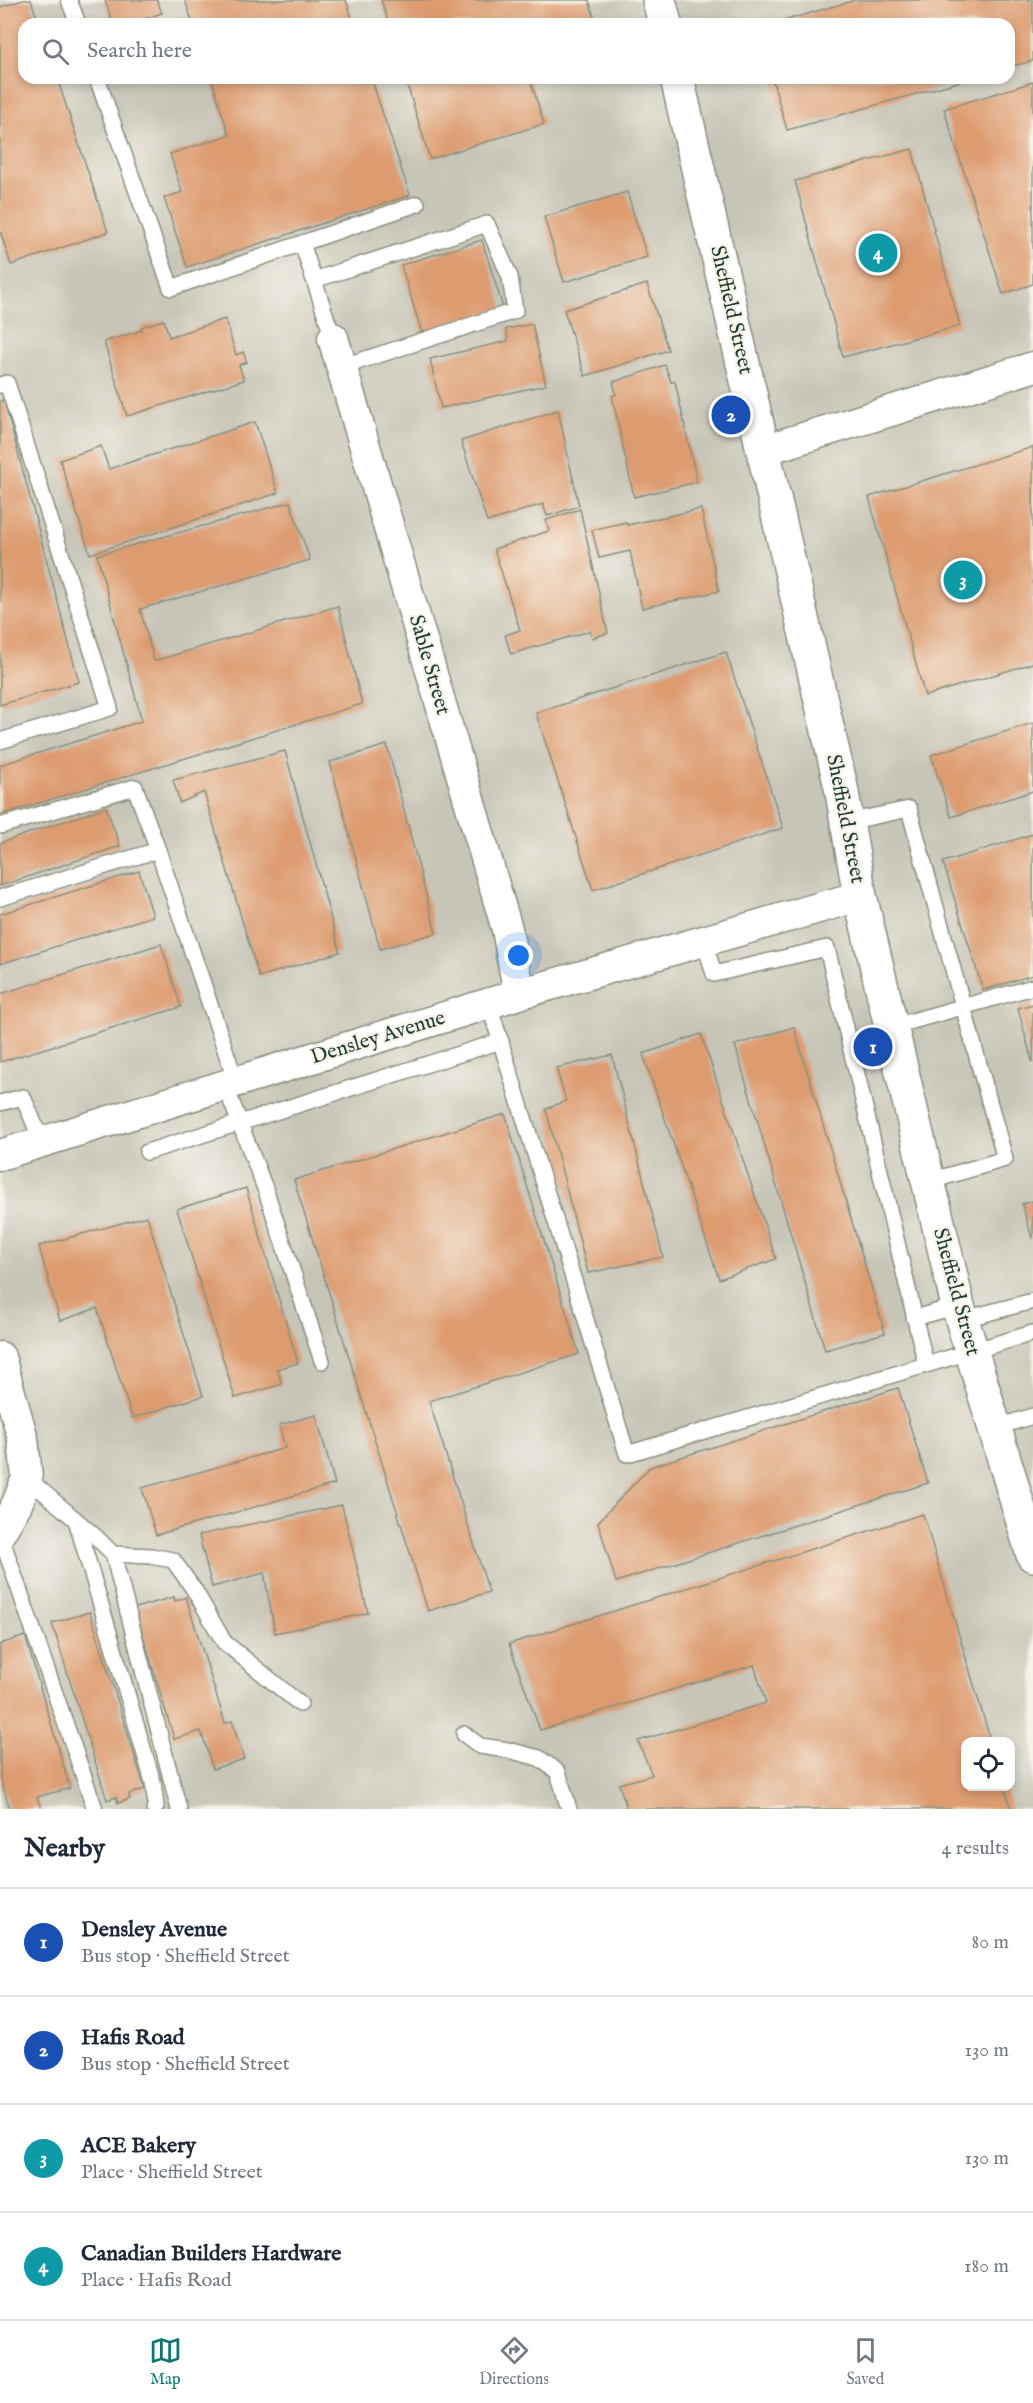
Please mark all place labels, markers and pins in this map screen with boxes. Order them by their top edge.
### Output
pin: 4 [858,230,898,276]
pin: 2 [712,392,750,438]
pin: 3 [944,558,982,602]
pin: 1 [854,1024,892,1070]

